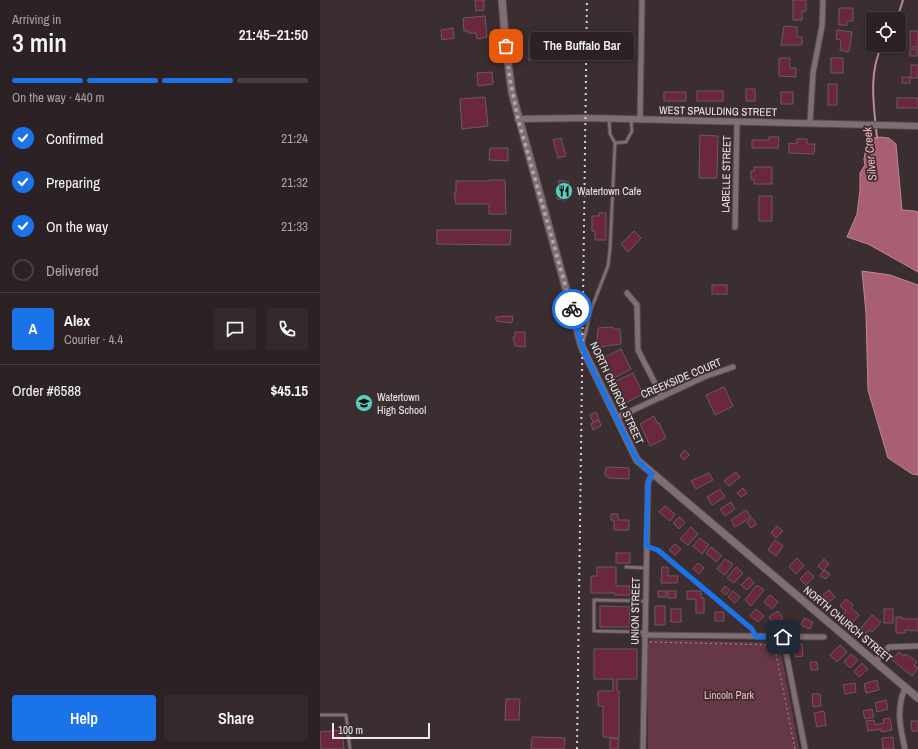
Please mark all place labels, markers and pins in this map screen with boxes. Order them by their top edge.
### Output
pin [489,29,523,63]
callout: The Buffalo Bar [530,32,634,60]
restaurant icon: Watertown Cafe [554,181,574,201]
place label: Watertown Cafe [577,184,641,198]
place label: Watertown High School [377,390,426,417]
school or university icon: Watertown High School [354,393,374,413]
pin [766,620,800,654]

